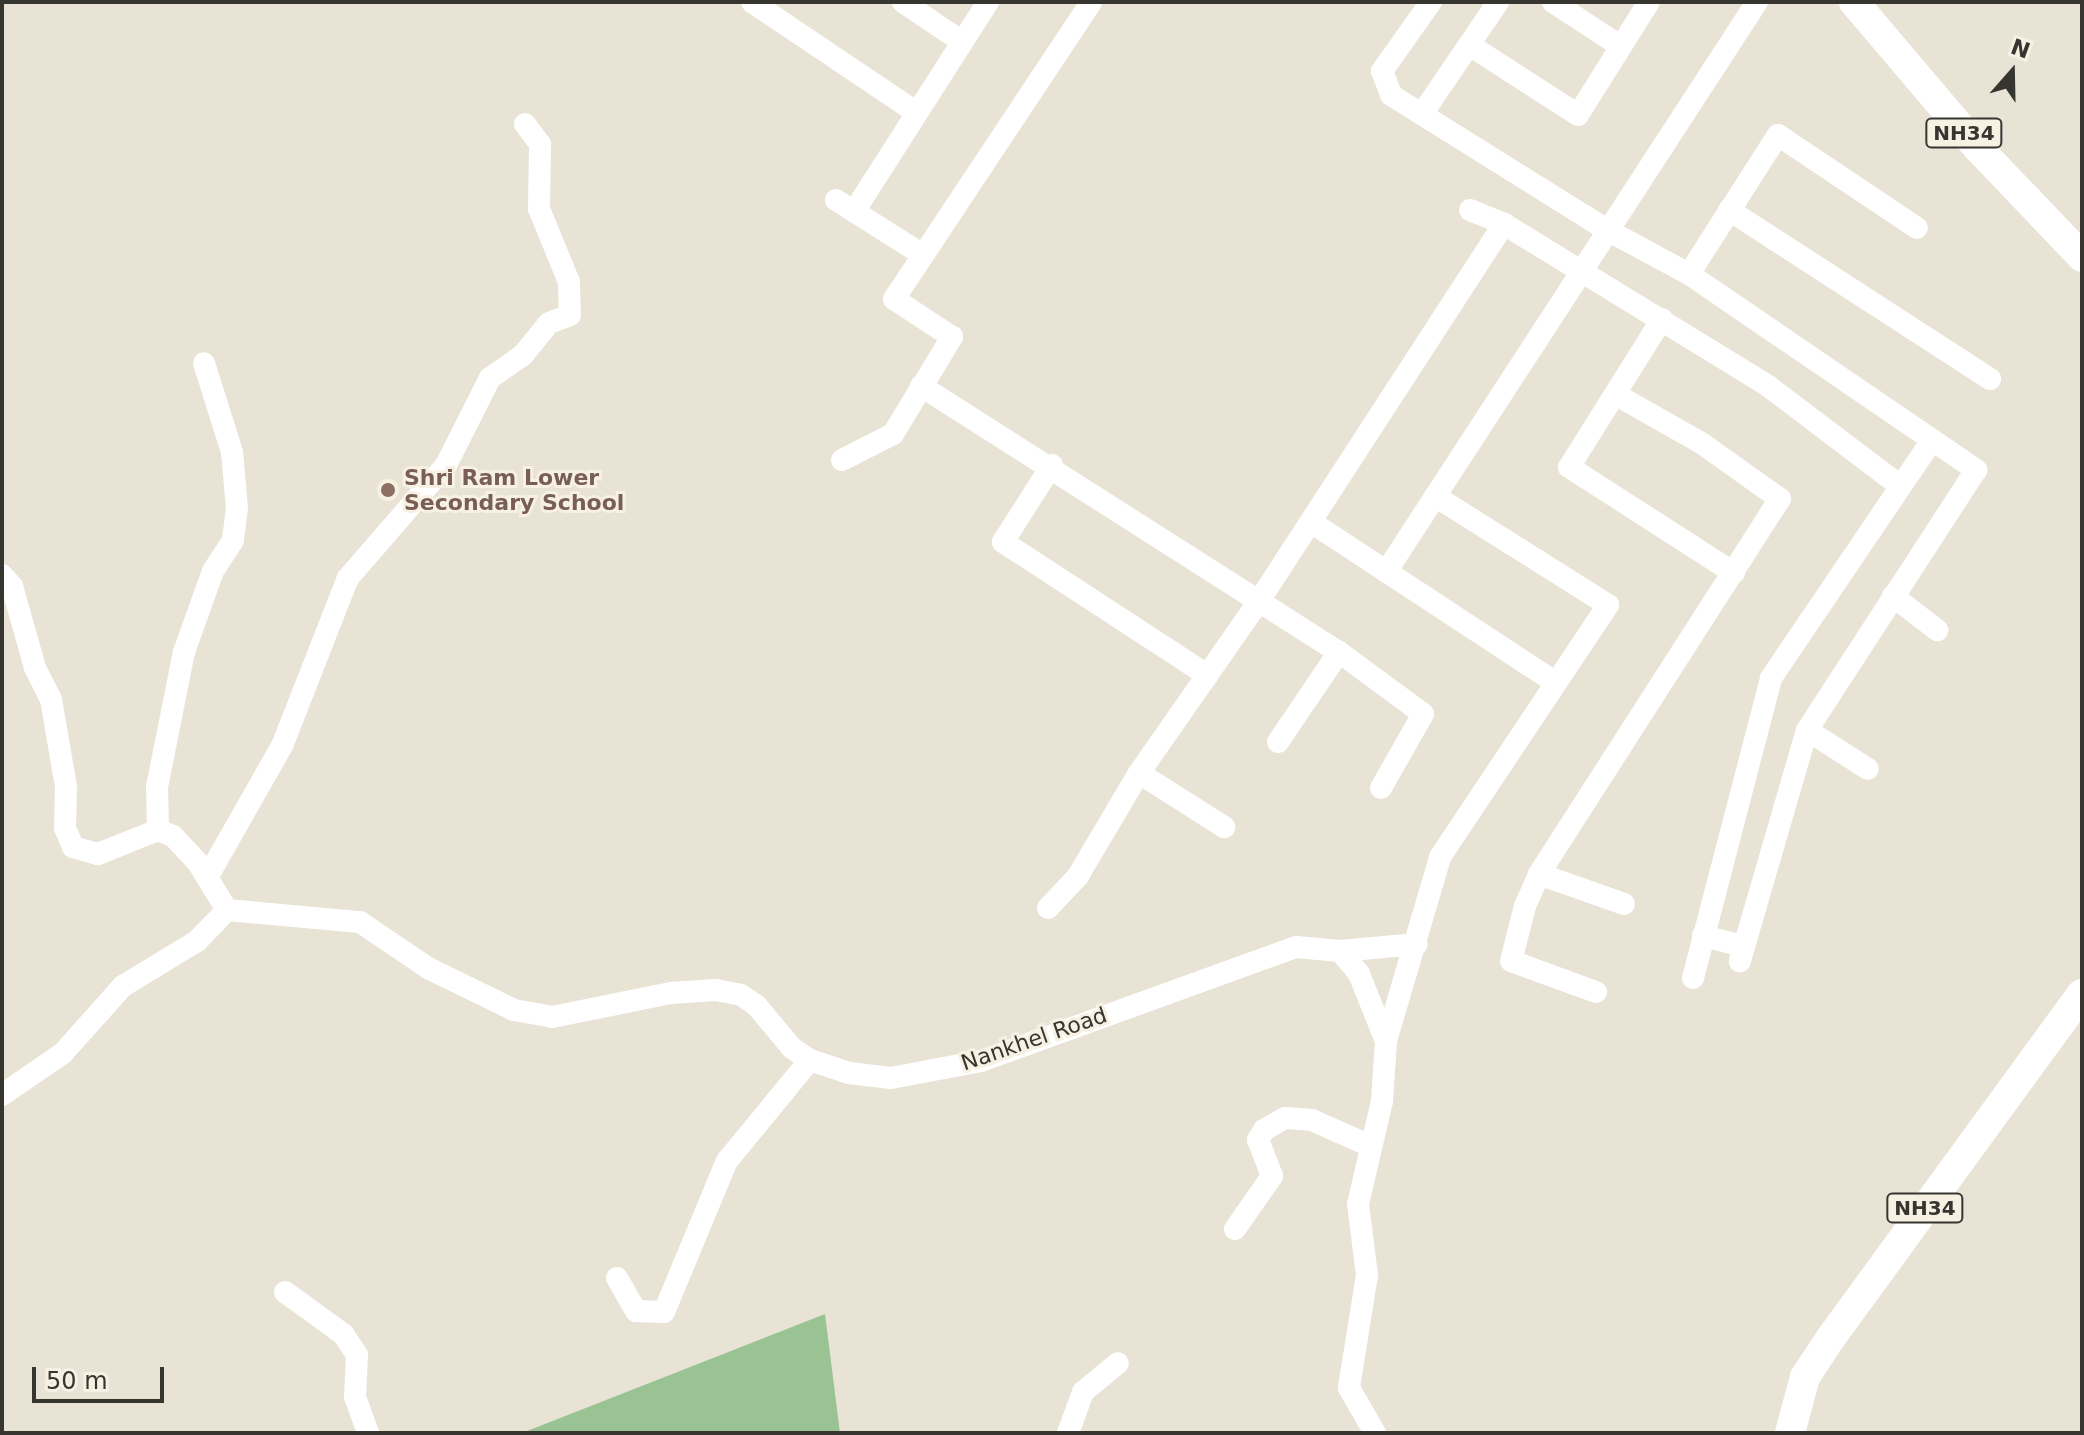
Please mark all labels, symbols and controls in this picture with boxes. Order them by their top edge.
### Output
north arrow [1972,32,2052,112]
text: N [2007,34,2033,64]
road number: NH34 [1924,117,2004,149]
place label: Shri Ram Lower Secondary School [404,464,624,516]
marker: Shri Ram Lower Secondary School [379,481,397,499]
street label: Nankhel Road [958,1002,1110,1076]
road number: NH34 [1885,1192,1965,1224]
scale bar [36,1351,168,1401]
text: 50 m [46,1367,108,1395]

